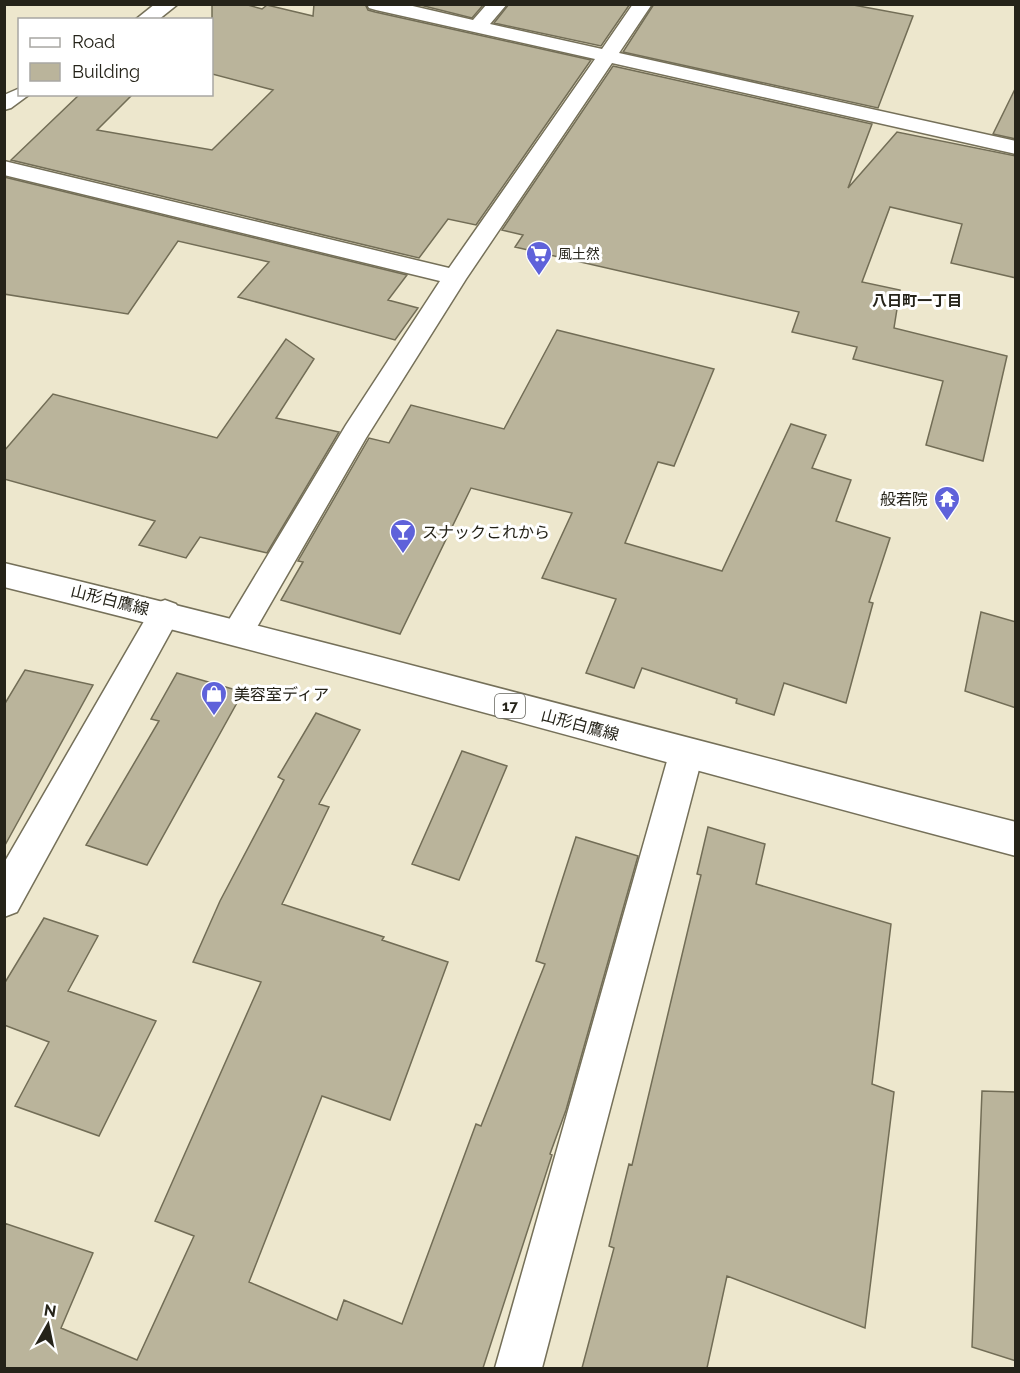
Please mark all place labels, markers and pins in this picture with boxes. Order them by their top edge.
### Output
supermarket icon: 風土然 [524,239,554,277]
place label: 風土然 [558,246,600,262]
temple icon: 般若院 [932,484,962,522]
place label: 般若院 [880,490,928,509]
bar icon: スナックこれから [388,517,418,555]
place label: スナックこれから [422,523,550,542]
shop icon: 美容室ディア [199,679,229,717]
place label: 美容室ディア [234,685,329,704]

